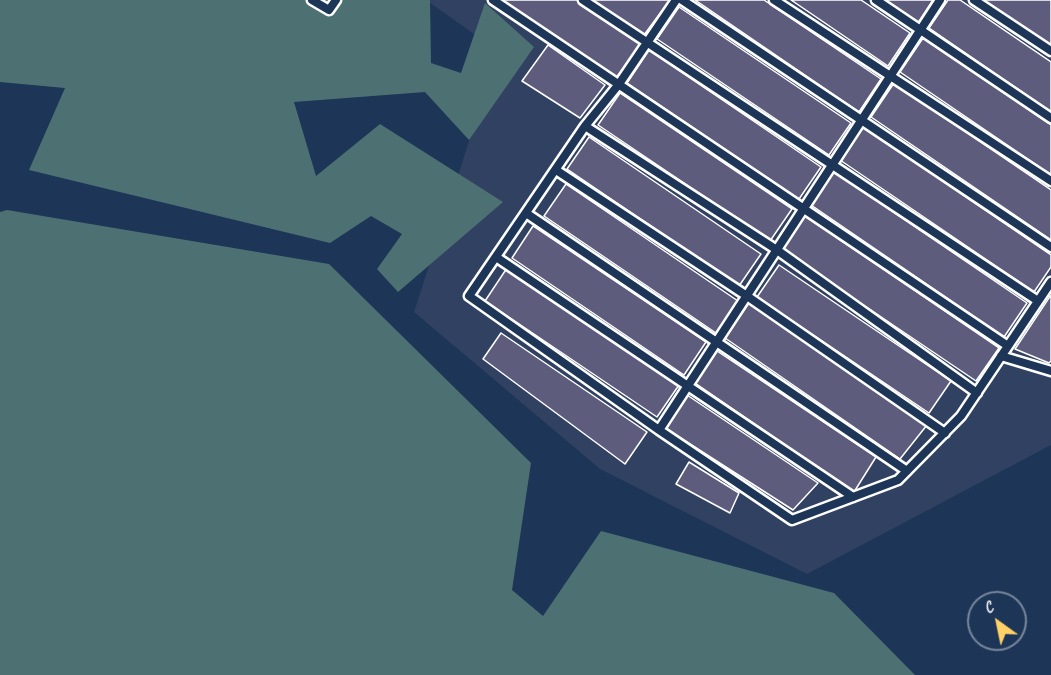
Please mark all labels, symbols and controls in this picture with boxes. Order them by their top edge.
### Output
north arrow [967,591,1027,651]
text: С [980,597,997,618]

